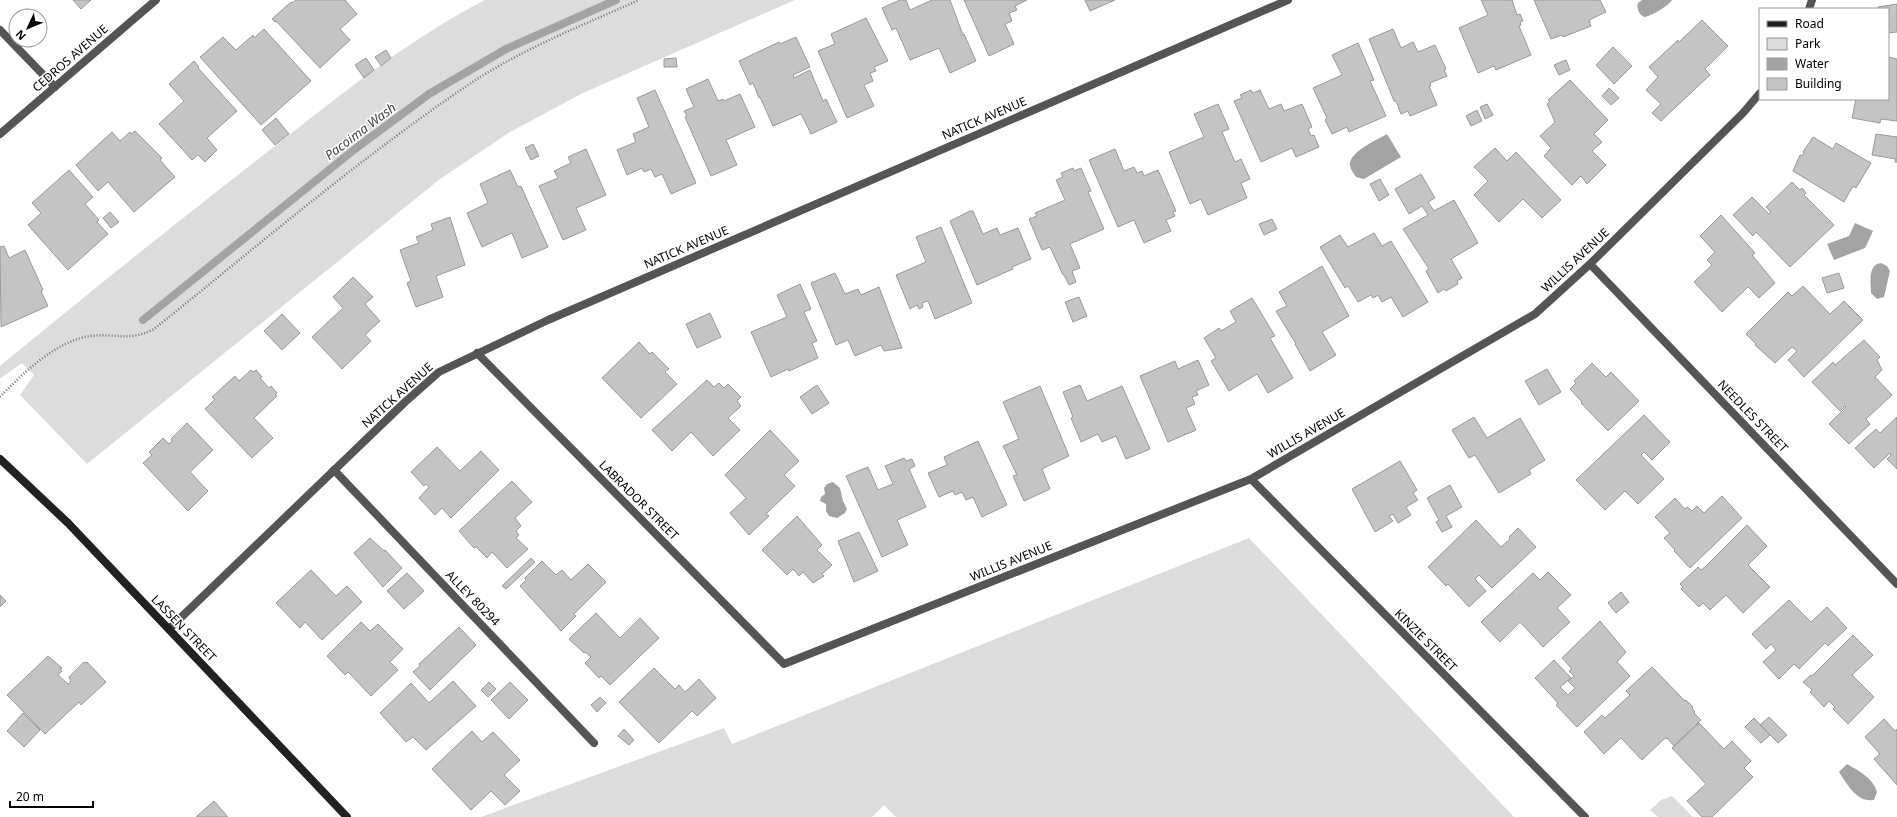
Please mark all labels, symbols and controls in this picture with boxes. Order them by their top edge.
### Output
north arrow [8,8,48,48]
legend [1759,8,1889,100]
text: Road [1795,15,1824,32]
street label: CEDROS AVENUE [29,20,111,96]
text: N [12,27,29,44]
text: Park [1795,35,1821,52]
text: Water [1795,55,1829,72]
text: Building [1795,75,1842,92]
street label: NATICK AVENUE [939,93,1029,143]
water label: Pacoima Wash [321,98,399,164]
street label: NATICK AVENUE [641,222,731,272]
street label: WILLIS AVENUE [1537,224,1613,296]
street label: NATICK AVENUE [358,358,436,432]
street label: NEEDLES STREET [1714,376,1792,456]
street label: WILLIS AVENUE [1264,404,1348,462]
street label: LABRADOR STREET [595,456,683,544]
street label: WILLIS AVENUE [967,537,1055,585]
street label: ALLEY 80294 [442,567,504,630]
street label: LASSEN STREET [148,591,220,665]
street label: KINZIE STREET [1391,605,1461,675]
scale bar [10,783,93,809]
text: 20 m [16,788,44,805]

